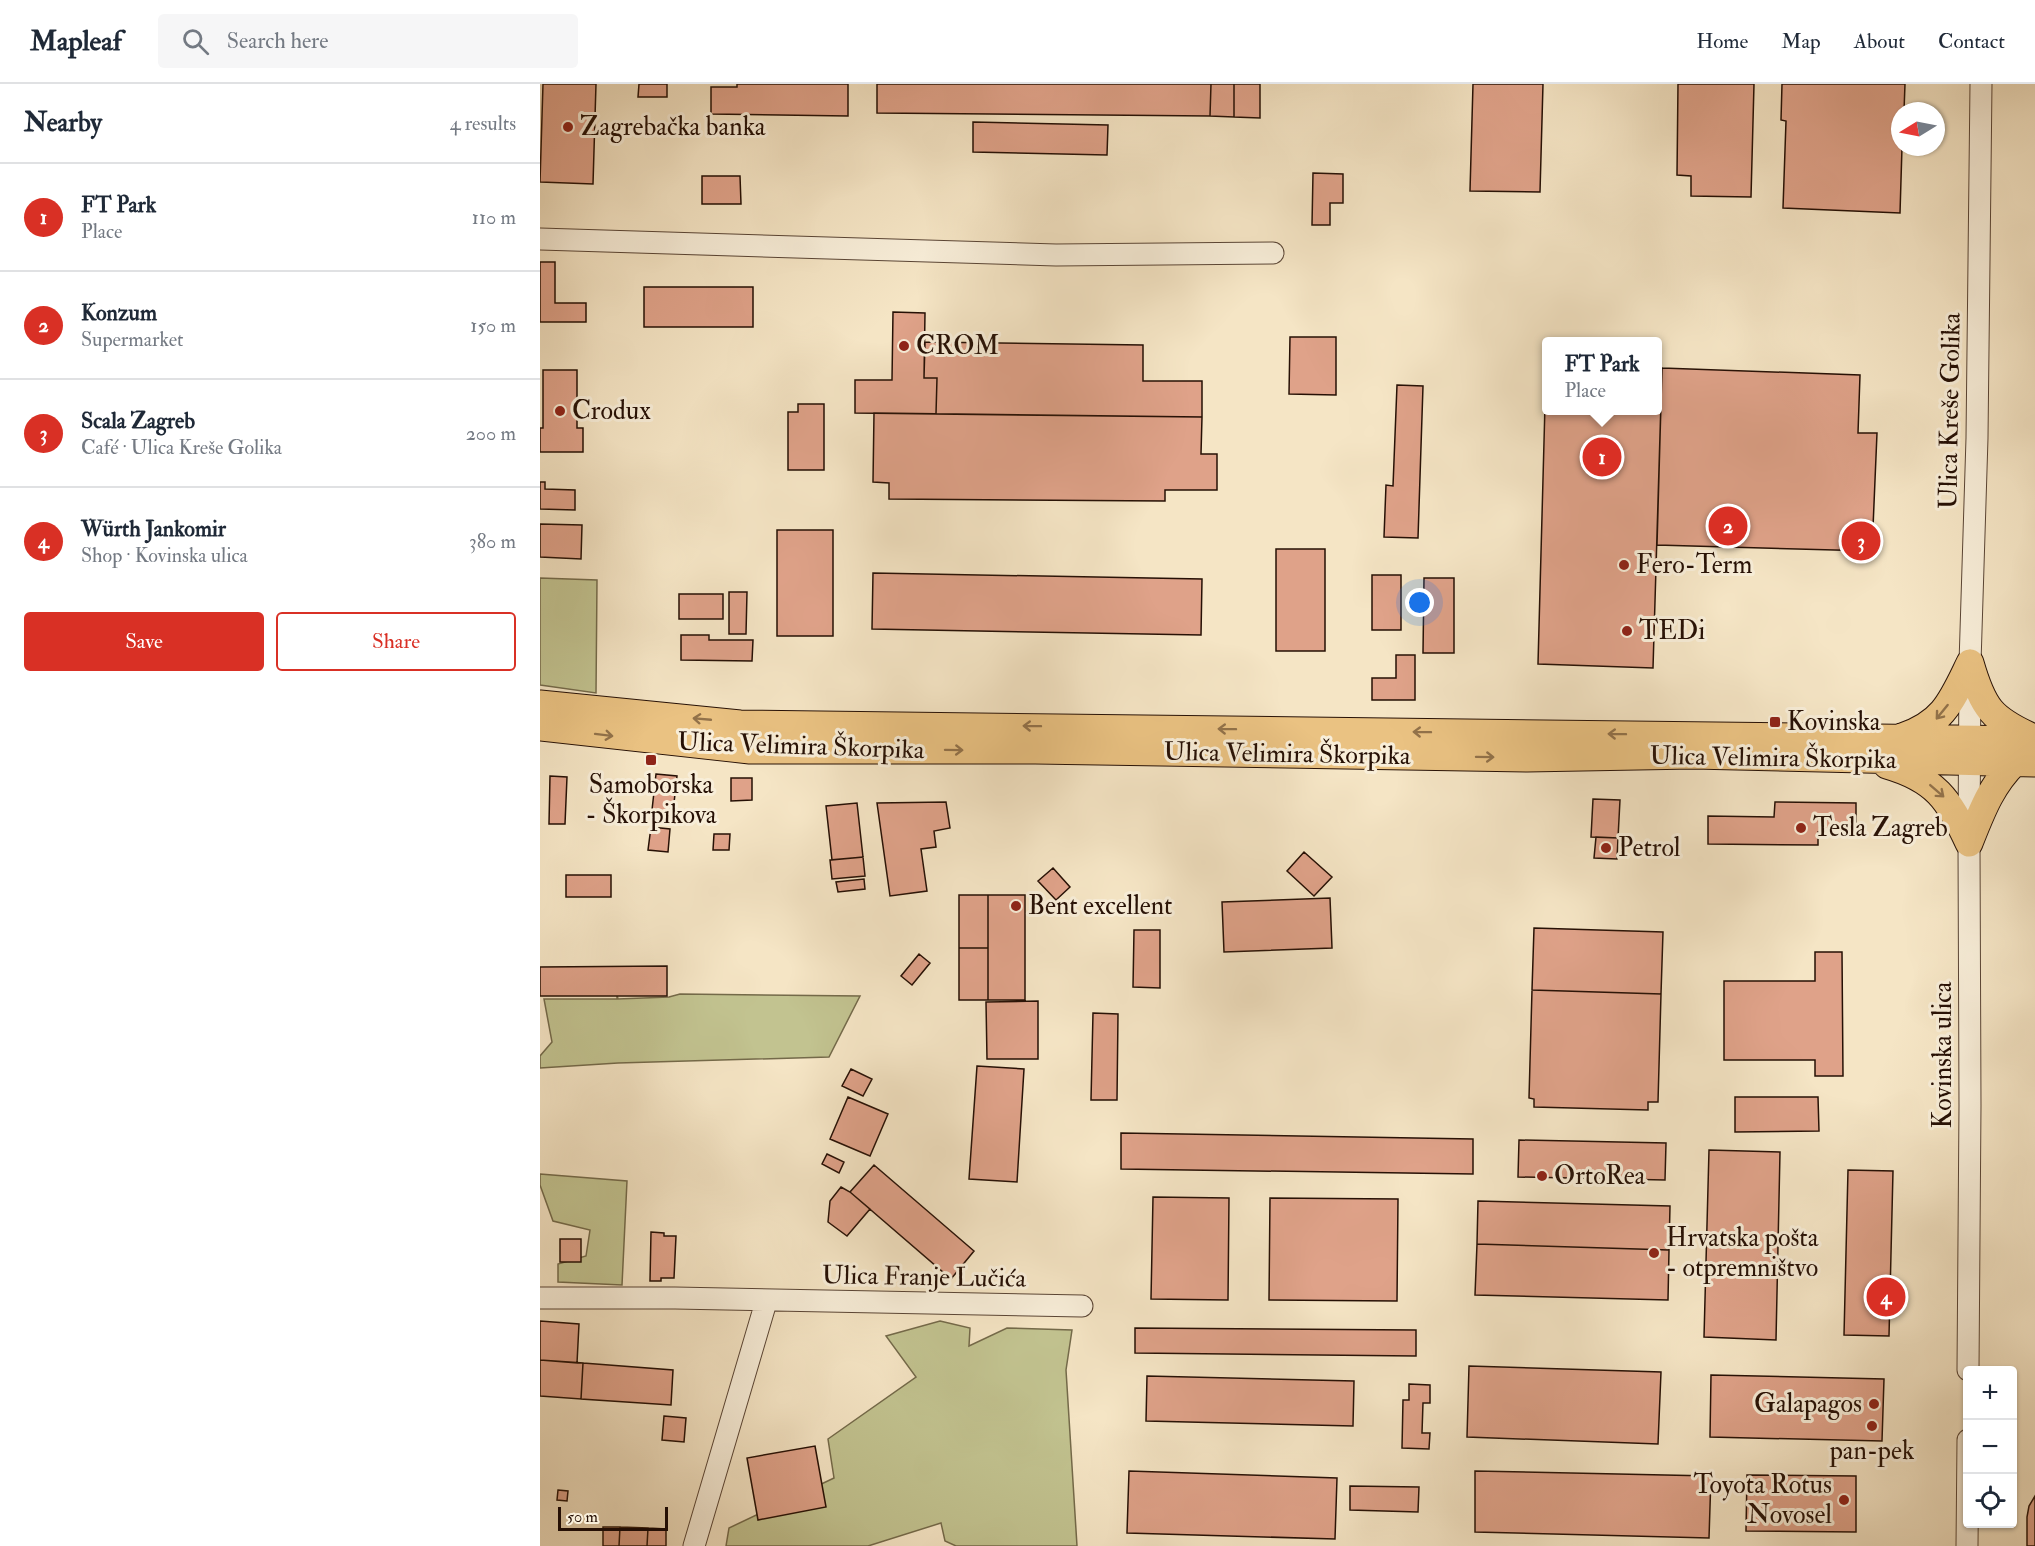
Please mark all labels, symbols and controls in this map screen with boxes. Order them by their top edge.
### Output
search box [158,14,578,68]
text: Mapleaf [30,24,122,59]
icon: search [179,25,212,58]
text: Search here [227,27,328,55]
text: Home [1696,28,1748,55]
text: Map [1781,28,1821,55]
text: About [1854,28,1905,55]
text: Contact [1938,28,2005,55]
north arrow [1891,102,1945,156]
text: Nearby [24,107,102,139]
text: 4 results [450,111,516,136]
place label: Zagrebačka banka [580,111,766,143]
marker: Zagrebačka banka [561,120,575,134]
text: FT Park [81,191,156,219]
text: 1 [40,205,47,230]
text: 110 m [472,205,516,230]
text: Place [81,219,122,244]
text: Konzum [81,299,157,327]
street label: Ulica Kreše Golika [1932,312,1968,510]
text: 2 [38,313,49,338]
text: 150 m [470,313,516,338]
text: Supermarket [81,327,184,352]
place label: CROM [916,330,999,362]
popup [1542,337,1662,415]
marker: CROM [897,339,911,353]
text: FT Park [1564,350,1640,378]
text: Place [1564,378,1606,403]
place label: Crodux [572,395,651,427]
marker: Crodux [553,404,567,418]
text: Scala Zagreb [81,407,195,435]
text: 3 [40,421,47,446]
text: 200 m [466,421,516,446]
pin: 1 [1582,434,1622,479]
text: Café · Ulica Kreše Golika [81,435,282,460]
pin: 2 [1708,504,1748,548]
text: Würth Jankomir [81,515,226,543]
pin: 3 [1842,518,1880,564]
text: 4 [38,529,49,554]
text: 380 m [469,529,516,554]
text: Shop · Kovinska ulica [81,543,248,568]
place label: Fero-Term [1636,549,1752,581]
marker: Fero-Term [1617,558,1631,572]
your location [1405,588,1434,617]
button: Save [24,612,264,671]
button: Share [276,612,516,671]
place label: TEDi [1639,615,1705,647]
marker: TEDi [1620,624,1634,638]
one-way arrow [1936,703,1949,719]
place label: Kovinska [1787,706,1881,738]
one-way arrow [692,713,712,724]
marker: Kovinska [1768,715,1782,729]
one-way arrow [1022,721,1042,732]
one-way arrow [1217,723,1237,735]
street label: Ulica Velimira Škorpika [677,724,925,767]
one-way arrow [1412,726,1432,738]
one-way arrow [1607,728,1627,740]
one-way arrow [593,729,613,740]
street label: Ulica Velimira Škorpika [1163,734,1411,773]
street label: Ulica Velimira Škorpika [1649,738,1897,777]
one-way arrow [943,744,963,756]
one-way arrow [1474,751,1494,763]
marker: Samoborska - Škorpikova [644,753,658,767]
place label: Samoborska - Škorpikova [585,769,717,832]
one-way arrow [1929,784,1944,798]
place label: Tesla Zagreb [1813,812,1948,844]
marker: Tesla Zagreb [1794,821,1808,835]
place label: Petrol [1618,832,1681,864]
marker: Petrol [1599,841,1613,855]
place label: Bent excellent [1028,890,1172,922]
marker: Bent excellent [1009,899,1023,913]
street label: Kovinska ulica [1927,981,1959,1128]
place label: OrtoRea [1554,1160,1646,1192]
marker: OrtoRea [1535,1169,1549,1183]
place label: Hrvatska pošta - otpremništvo [1666,1222,1819,1285]
marker: Hrvatska pošta - otpremništvo [1647,1246,1661,1260]
street label: Ulica Franje Lučića [822,1259,1027,1295]
pin: 4 [1866,1274,1906,1320]
map controls [1963,1366,2017,1528]
button: + [1963,1366,2017,1420]
place label: Galapagos [1754,1388,1862,1421]
marker: Galapagos [1867,1397,1881,1411]
marker: pan-pek [1865,1419,1879,1433]
button: − [1963,1420,2017,1474]
place label: pan-pek [1829,1435,1915,1468]
place label: Toyota Rotus Novosel [1694,1469,1832,1531]
button: locate [1963,1474,2017,1528]
marker: Toyota Rotus Novosel [1837,1493,1851,1507]
scale bar [558,1504,668,1532]
text: 50 m [567,1507,598,1527]

